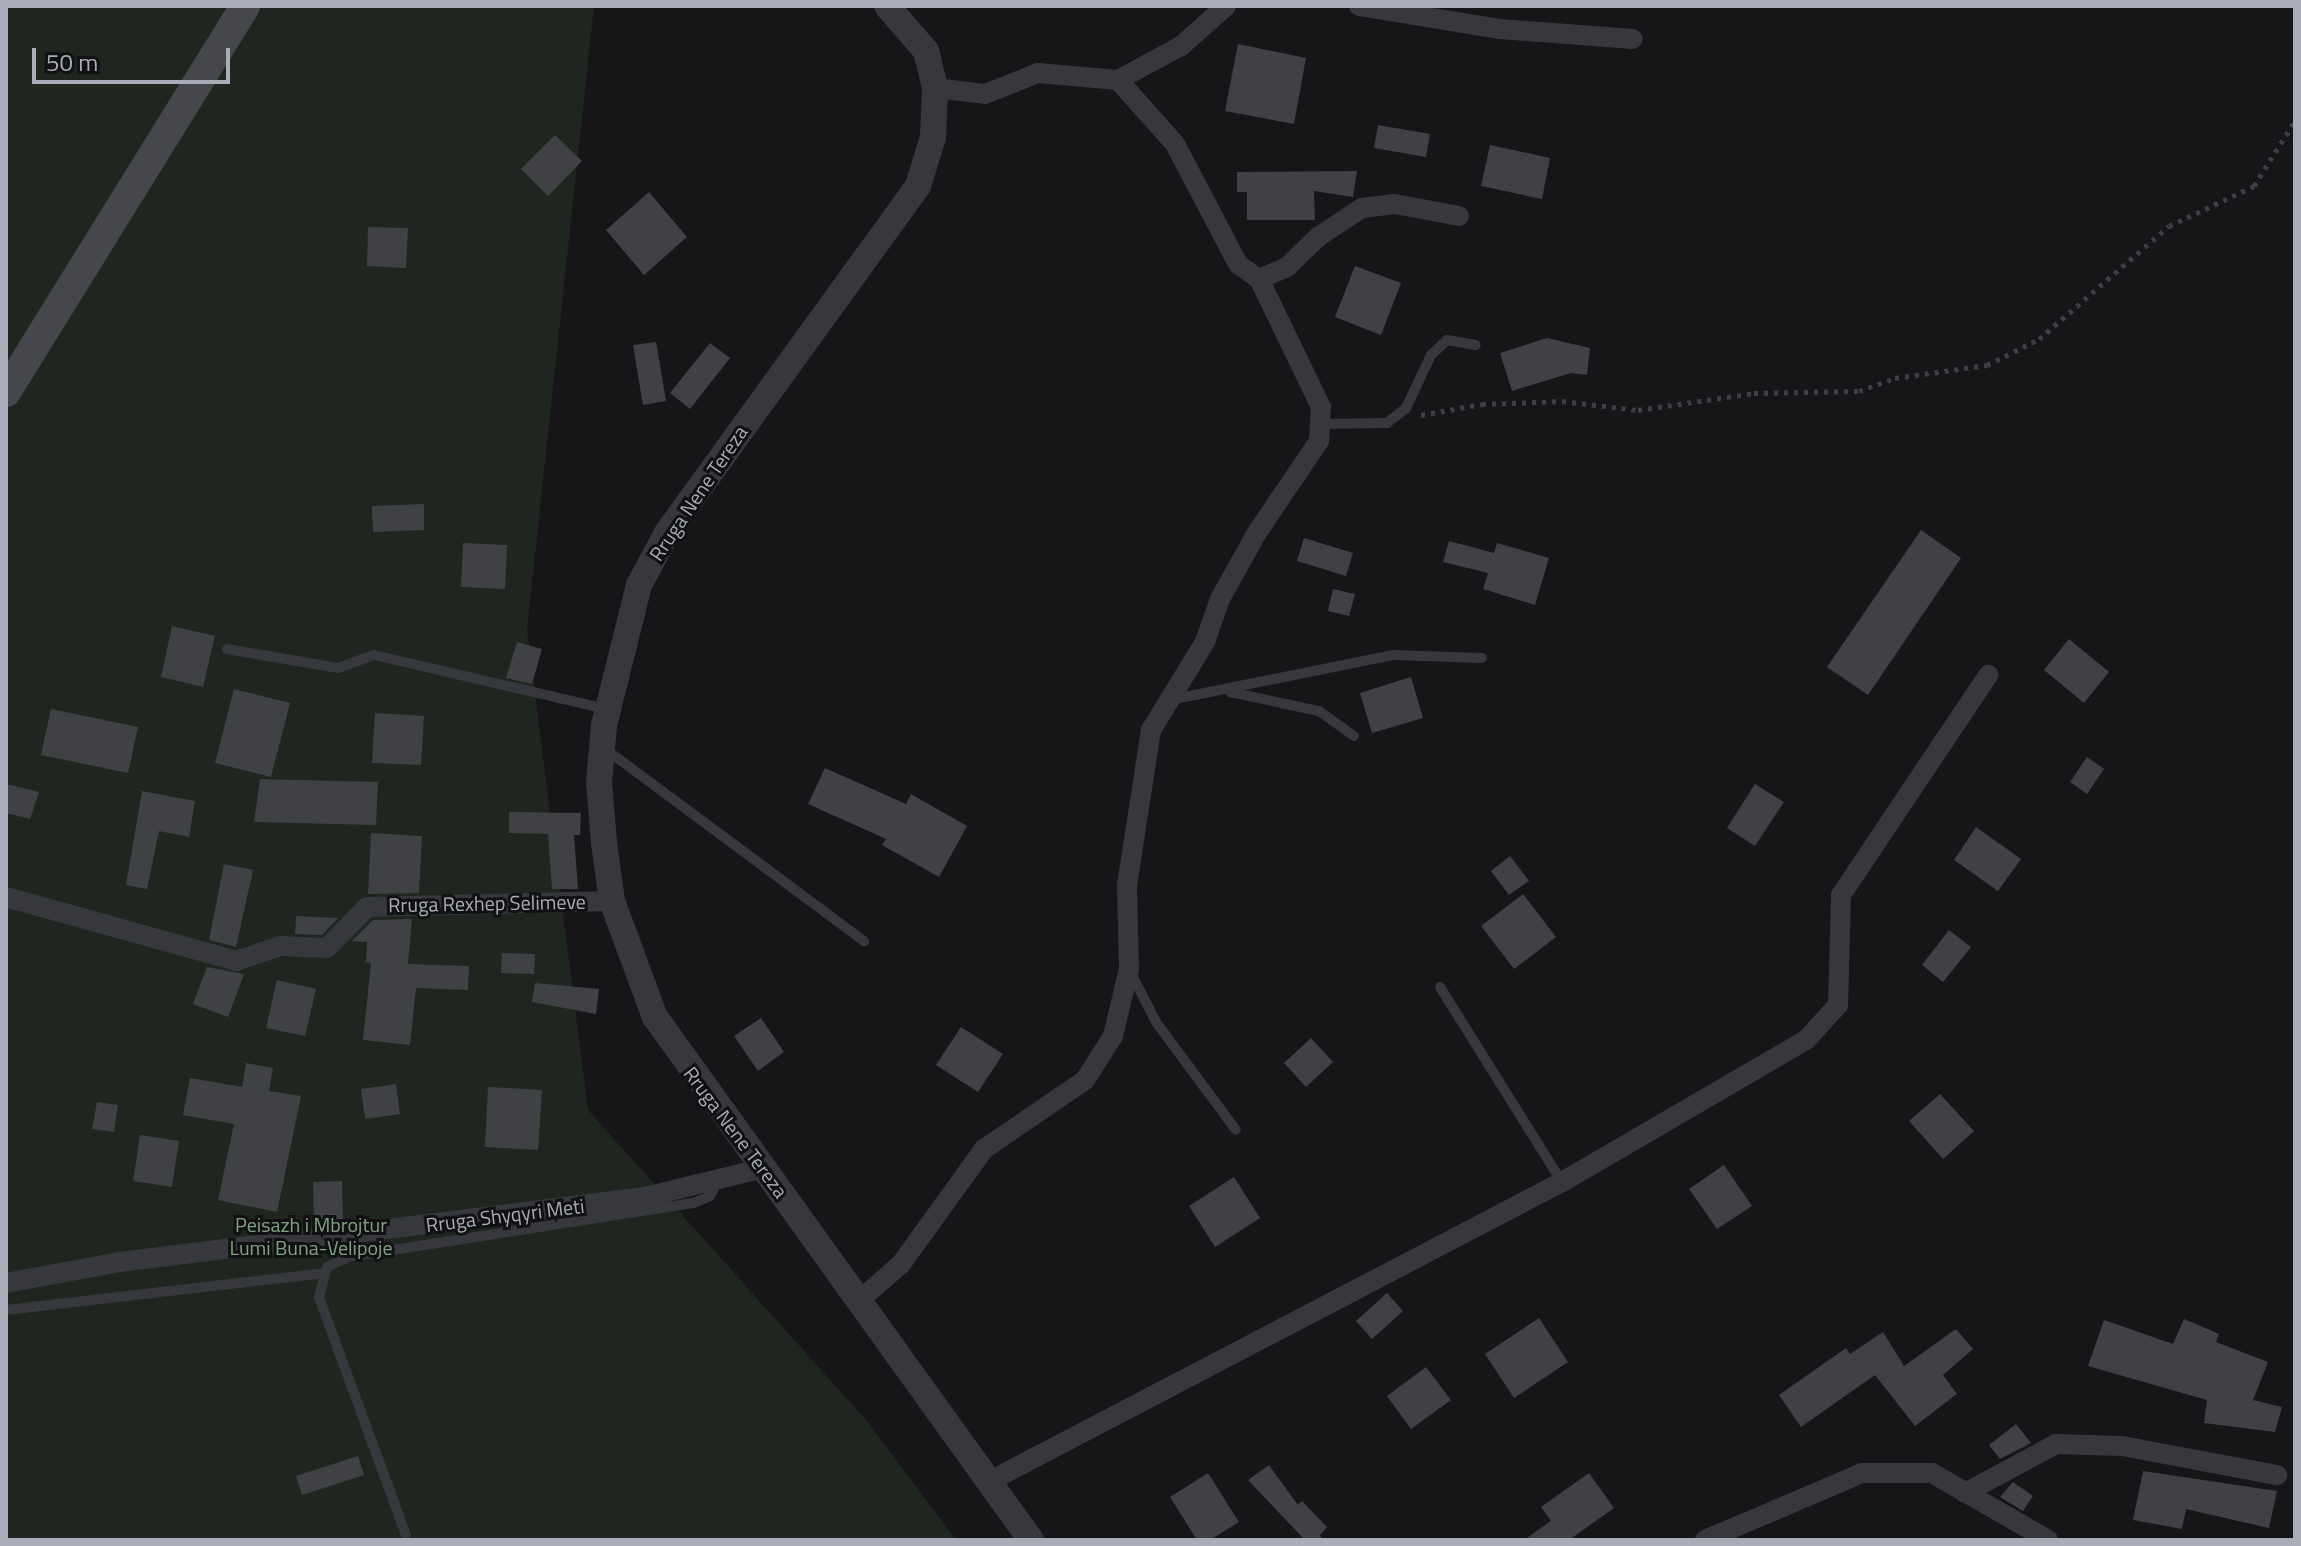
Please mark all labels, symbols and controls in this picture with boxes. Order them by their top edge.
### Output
scale bar [36,32,234,82]
text: 50 m [46,44,98,80]
street label: Rruga Nene Tereza [644,421,752,565]
street label: Rruga Rexhep Selimeve [388,889,586,917]
street label: Rruga Nene Tereza [679,1062,793,1202]
street label: Rruga Shyqyri Meti [424,1193,586,1237]
park label: Peisazh i Mbrojtur Lumi Buna-Velipoje [229,1212,393,1259]

